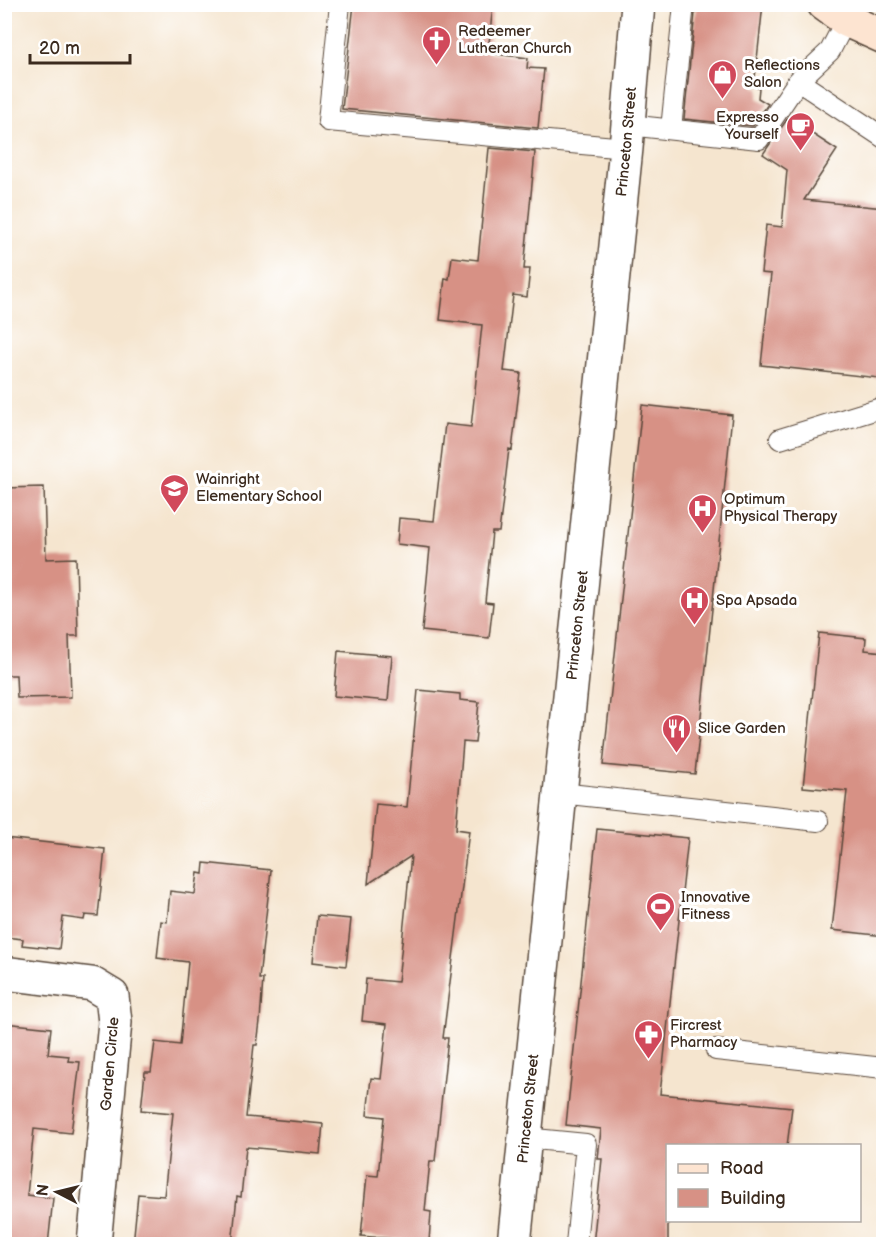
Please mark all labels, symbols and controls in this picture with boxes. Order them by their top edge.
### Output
place label: Redeemer Lutheran Church [458,22,572,58]
church icon: Redeemer Lutheran Church [421,24,453,66]
scale bar [30,27,130,65]
text: 20 m [39,38,80,59]
place label: Reflections Salon [744,56,821,92]
shop icon: Reflections Salon [707,58,739,100]
street label: Princeton Street [612,86,641,197]
place label: Expresso Yourself [716,108,779,144]
cafe icon: Expresso Yourself [784,110,816,152]
place label: Wainright Elementary School [196,470,322,506]
school or university icon: Wainright Elementary School [159,472,191,514]
place label: Optimum Physical Therapy [724,490,838,526]
hospital icon: Optimum Physical Therapy [687,492,719,534]
street label: Princeton Street [562,569,592,681]
hospital icon: Spa Apsada [679,584,711,626]
place label: Spa Apsada [716,591,797,610]
restaurant icon: Slice Garden [661,712,693,754]
place label: Slice Garden [698,719,786,738]
place label: Innovative Fitness [681,888,750,924]
sports icon: Innovative Fitness [644,890,676,932]
street label: Garden Circle [96,1016,124,1112]
place label: Fircrest Pharmacy [670,1016,737,1052]
pharmacy icon: Fircrest Pharmacy [633,1018,665,1060]
street label: Princeton Street [513,1053,543,1164]
legend [666,1144,861,1222]
text: Road [720,1158,764,1179]
north arrow [27,1162,87,1222]
text: N [33,1183,54,1197]
text: Building [720,1188,786,1209]

